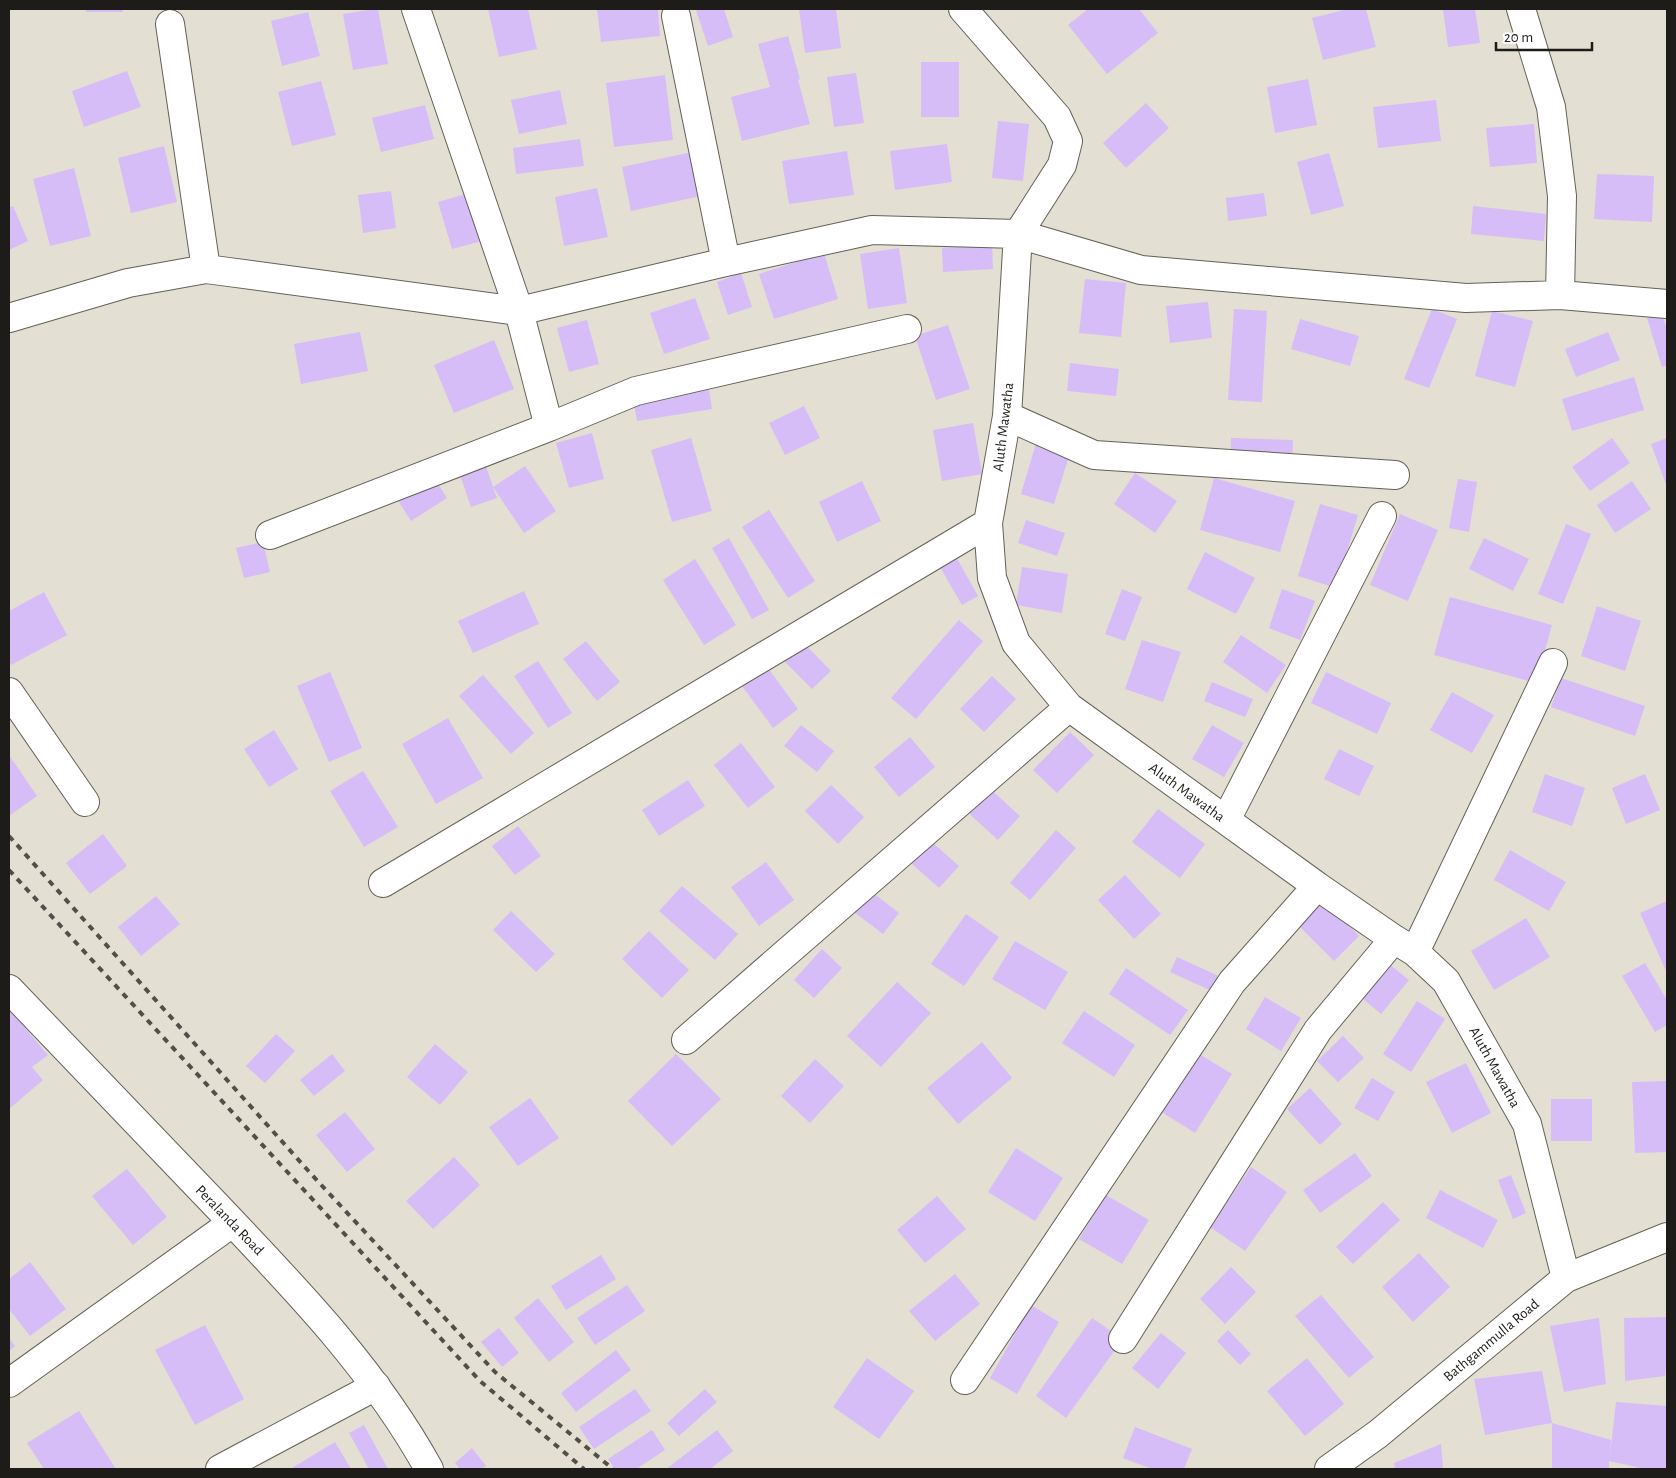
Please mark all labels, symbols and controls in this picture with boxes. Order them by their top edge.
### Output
scale bar [1496,20,1592,52]
text: 20 m [1504,30,1533,45]
street label: Aluth Mawatha [991,382,1016,473]
street label: Aluth Mawatha [1146,760,1228,825]
street label: Aluth Mawatha [1466,1024,1523,1110]
street label: Peralanda Road [193,1182,267,1258]
street label: Bathgammulla Road [1441,1296,1542,1385]

